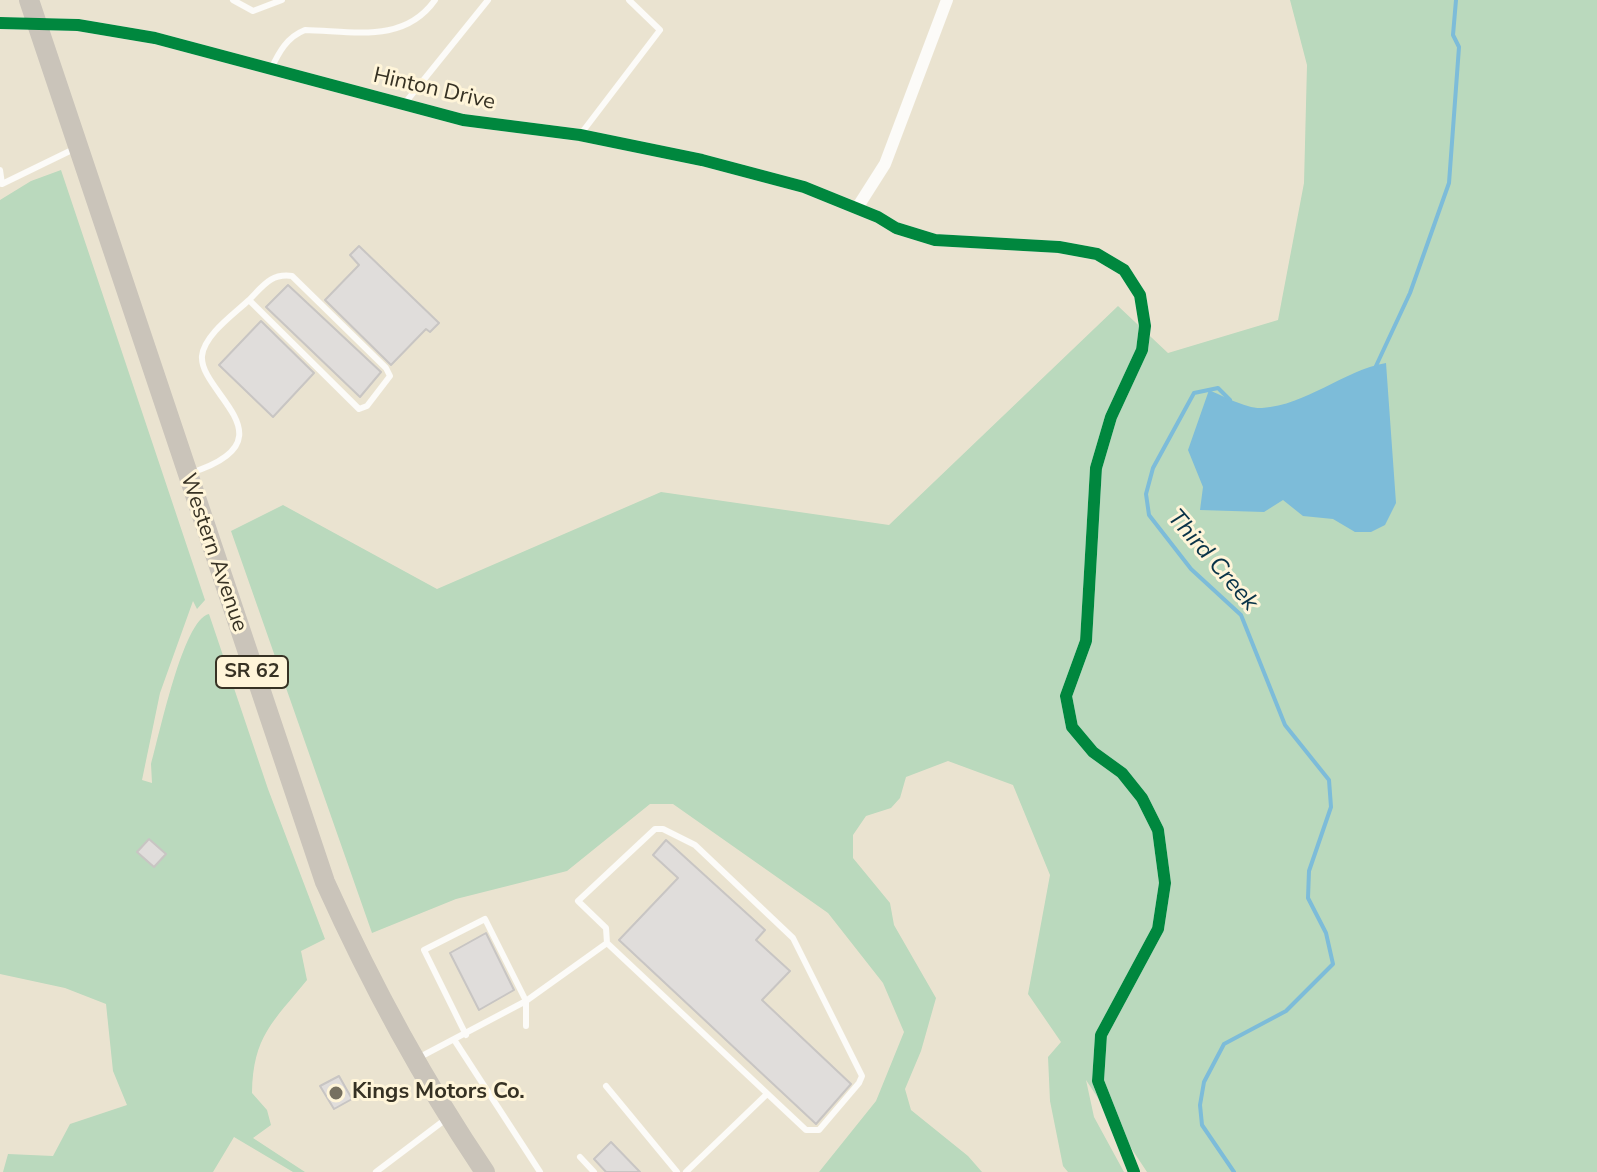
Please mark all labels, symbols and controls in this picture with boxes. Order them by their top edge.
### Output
street label: Hinton Drive [370,63,498,117]
street label: Western Avenue [174,471,252,635]
water label: Third Creek [1160,505,1264,617]
road number: SR 62 [216,656,288,688]
place label: Kings Motors Co. [352,1080,525,1106]
marker: Kings Motors Co. [327,1084,345,1102]

